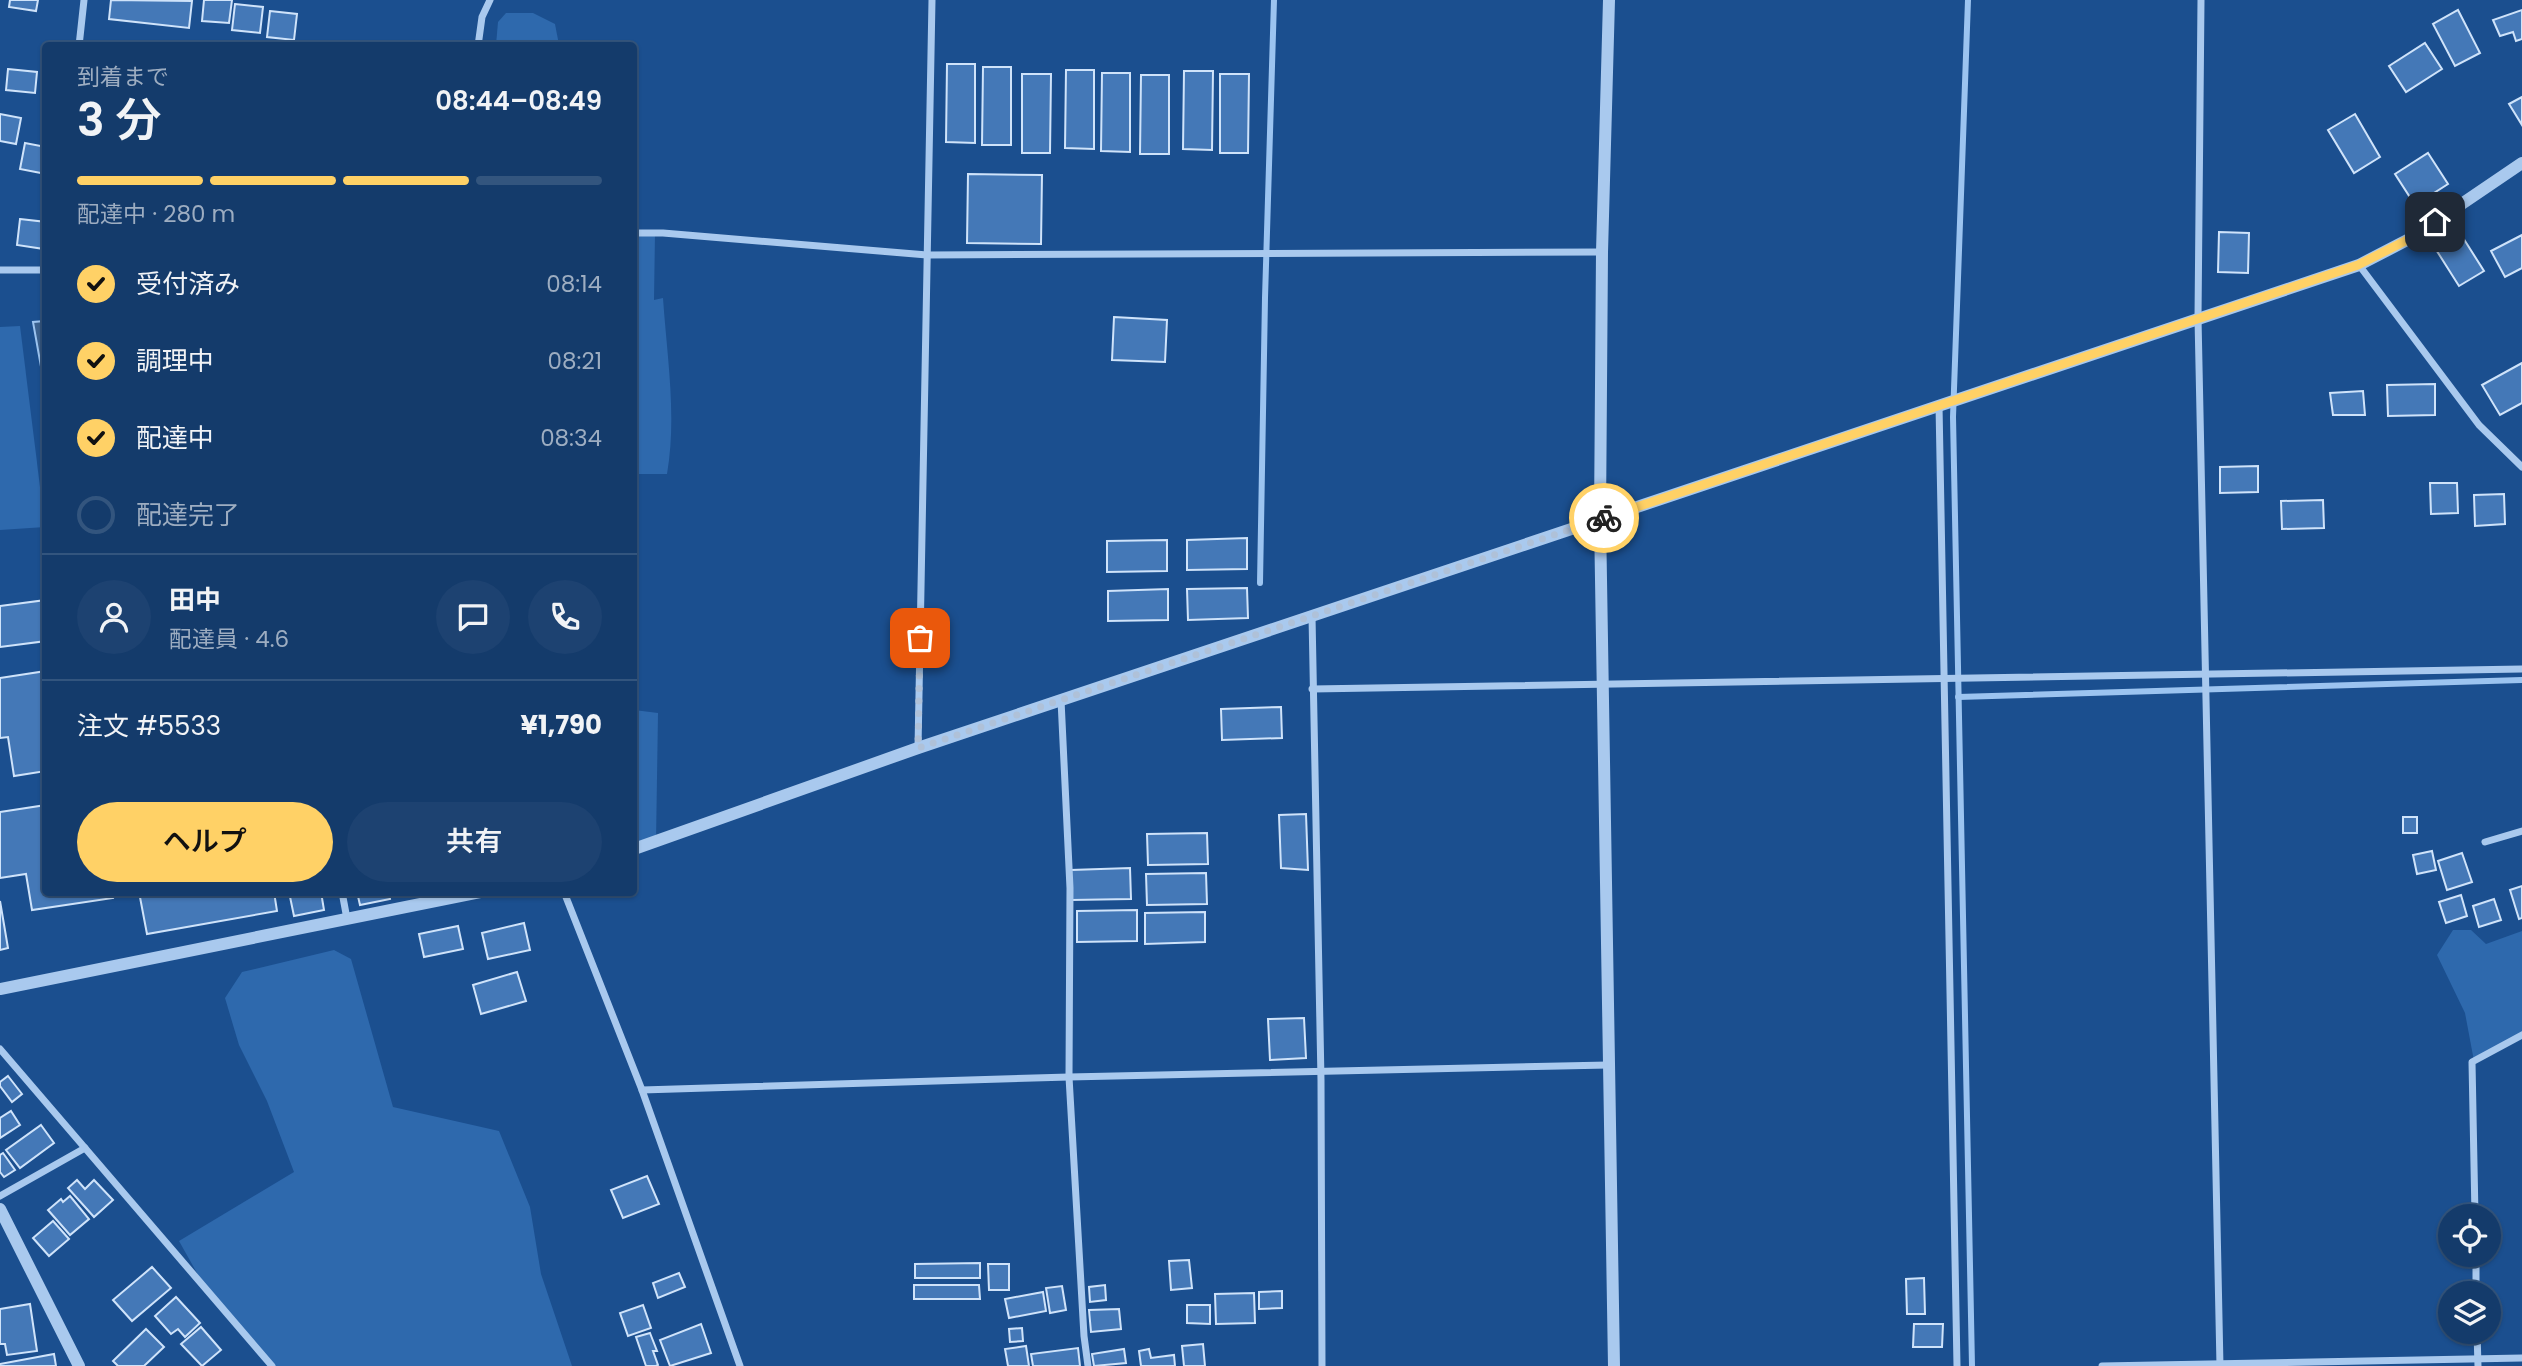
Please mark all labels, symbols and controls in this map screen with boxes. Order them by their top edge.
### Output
text: 到着まで [77,61,169,93]
text: 08:44–08:49 [435,83,602,119]
text: 3 分 [77,88,162,152]
pin [2405,192,2465,252]
text: 配達中 · 280 m [77,198,235,230]
icon: home [2416,203,2454,241]
icon: check [77,265,115,303]
text: 受付済み [136,266,240,302]
text: 08:14 [546,268,602,300]
icon: check [77,342,115,380]
text: 調理中 [136,343,214,379]
text: 08:21 [548,345,602,377]
icon: check [77,419,115,457]
text: 配達中 [136,420,214,456]
text: 08:34 [540,422,602,454]
courier [1569,483,1639,553]
text: 配達完了 [136,497,240,533]
icon: bike [1585,499,1623,537]
button: person [77,580,151,654]
button: chat [436,580,510,654]
button: phone [528,580,602,654]
text: 田中 [169,582,221,618]
pin [890,608,950,668]
icon: bag [901,619,939,657]
text: 配達員 · 4.6 [169,623,289,655]
text: ¥1,790 [520,707,602,743]
text: 注文 #5533 [77,708,221,744]
button: ヘルプ [77,802,333,882]
button: 共有 [347,802,602,882]
map controls [2438,1204,2501,1344]
button: locate [2438,1204,2501,1267]
button: layers [2438,1281,2501,1344]

